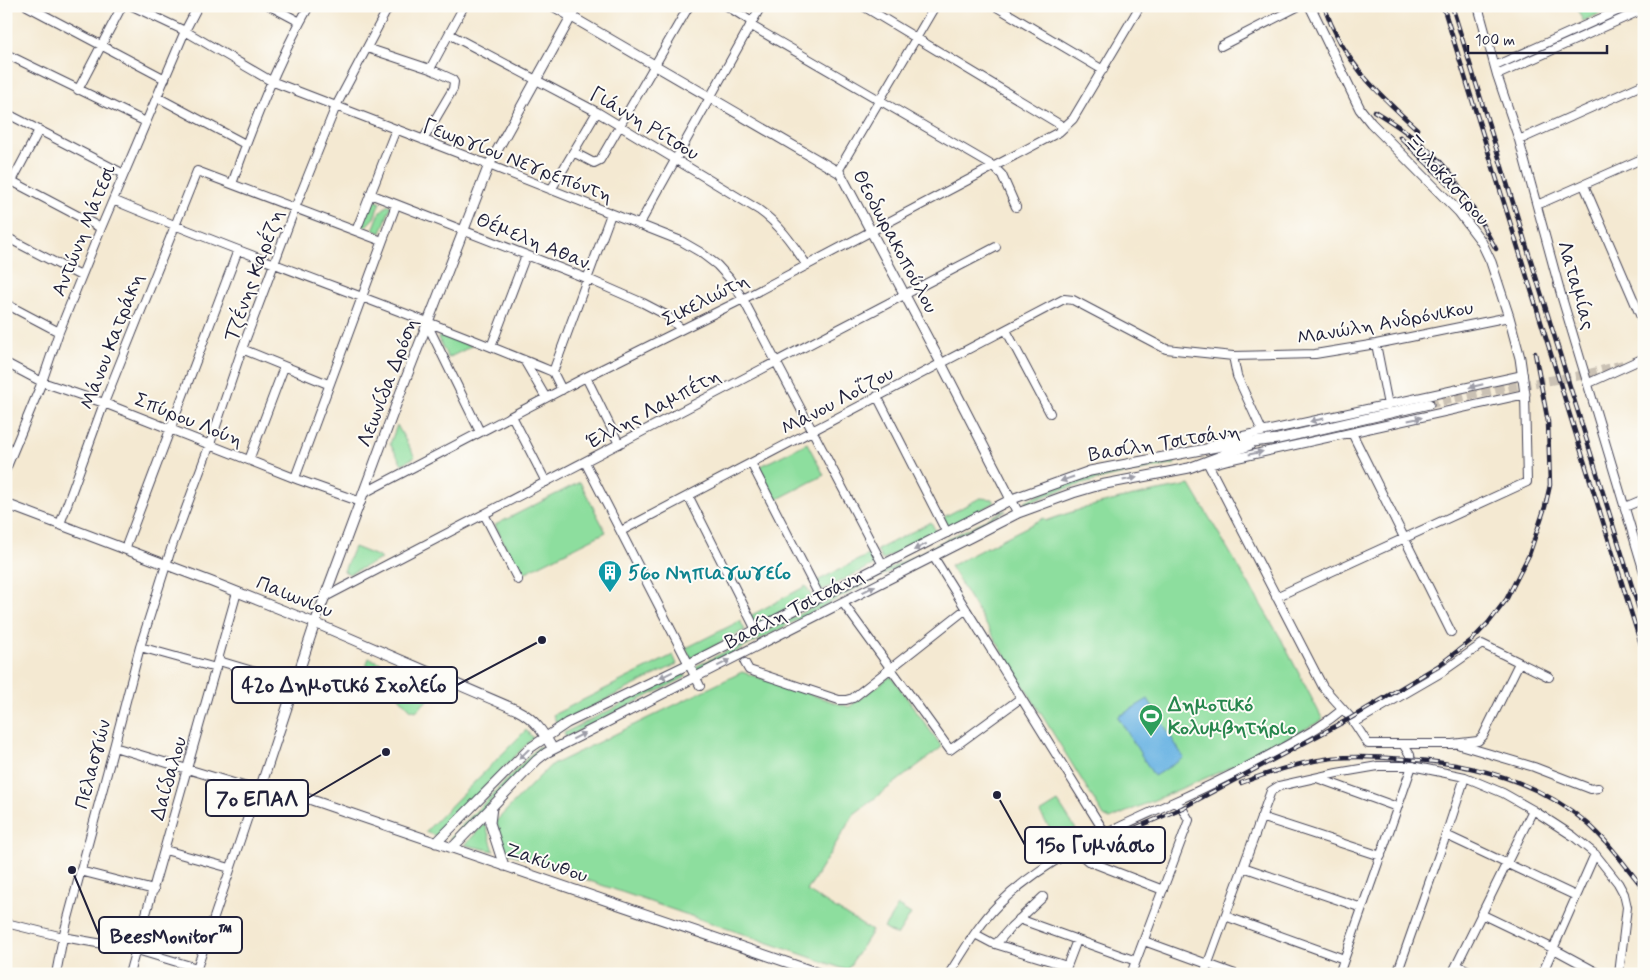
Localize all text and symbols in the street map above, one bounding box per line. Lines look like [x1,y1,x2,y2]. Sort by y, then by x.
scale bar [1468,22,1606,54]
text: 100 m [1475,31,1515,51]
street label: Γιάννη Ρίτσου [584,81,704,168]
street label: Γεωργίου Νεγρεπόντη [419,113,616,210]
street label: Ξυλοκάστρου [1398,128,1495,232]
street label: Αντώνη Μάτεσι [46,160,123,301]
street label: Θεοδωρακοπούλου [845,165,944,318]
street label: Τζένης Καρέζη [218,206,291,345]
street label: Θέμελη Αθαν. [472,207,597,278]
street label: Λαταμίας [1550,238,1601,333]
street label: Σικελιώτη [658,267,753,334]
street label: Μάνου Κατράκη [74,269,151,414]
street label: Μανώλη Ανδρόνικου [1295,295,1476,352]
street label: Λεωνίδα Δρόση [351,314,425,451]
street label: Μάνου Λοΐζου [777,360,899,442]
street label: Έλλης Λαμπέτη [582,363,726,456]
one-way arrow [1468,382,1483,390]
street label: Σπύρου Λούη [130,386,247,454]
one-way arrow [1407,415,1422,423]
one-way arrow [1309,416,1324,424]
street label: Βασίλη Τσιτσάνη [1087,418,1242,469]
one-way arrow [1248,449,1264,457]
one-way arrow [1123,475,1139,483]
one-way arrow [1060,476,1075,483]
one-way arrow [913,543,927,551]
building icon: 56ο Νηπιαγωγείο [597,559,623,593]
place label: 56ο Νηπιαγωγείο [628,560,791,587]
street label: Βασίλη Τσιτσάνη [720,563,869,656]
street label: Παιωνίου [252,570,337,625]
one-way arrow [862,585,876,593]
one-way arrow [717,659,731,667]
callout: 42ο Δημοτικό Σχολείο [232,667,457,703]
one-way arrow [658,671,673,680]
text: 42ο Δημοτικό Σχολείο [241,672,447,700]
place label: Δημοτικό Κολυμβητήριο [1167,692,1296,742]
sports icon: Δημοτικό Κολυμβητήριο [1138,703,1164,737]
street label: Πελασγών [69,716,118,812]
one-way arrow [572,732,586,740]
street label: Δαίδαλου [145,733,194,824]
one-way arrow [519,748,531,760]
callout: 7ο ΕΠΑΛ [206,780,308,816]
text: 7ο ΕΠΑΛ [216,786,298,814]
callout: 15ο Γυμνάσιο [1025,827,1165,863]
text: 15ο Γυμνάσιο [1035,832,1155,860]
street label: Ζακύνθου [502,837,591,890]
callout: BeesMonitor™ [99,917,242,953]
text: BeesMonitor™ [110,923,232,951]

